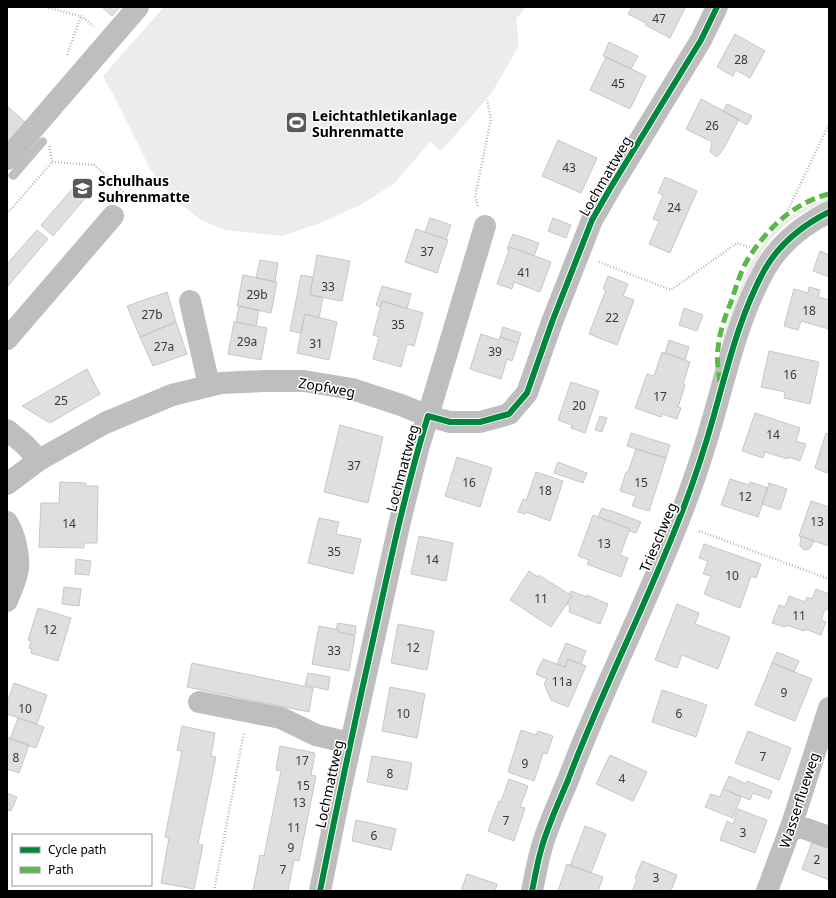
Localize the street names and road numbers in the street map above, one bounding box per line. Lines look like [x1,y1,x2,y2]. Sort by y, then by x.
street label: Lochmattweg [574,132,636,220]
street label: Zopfweg [297,373,357,401]
street label: Lochmattweg [381,422,423,514]
street label: Trieschweg [635,499,681,575]
street label: Lochmattweg [310,738,348,830]
street label: Wasserflueweg [775,750,823,850]

